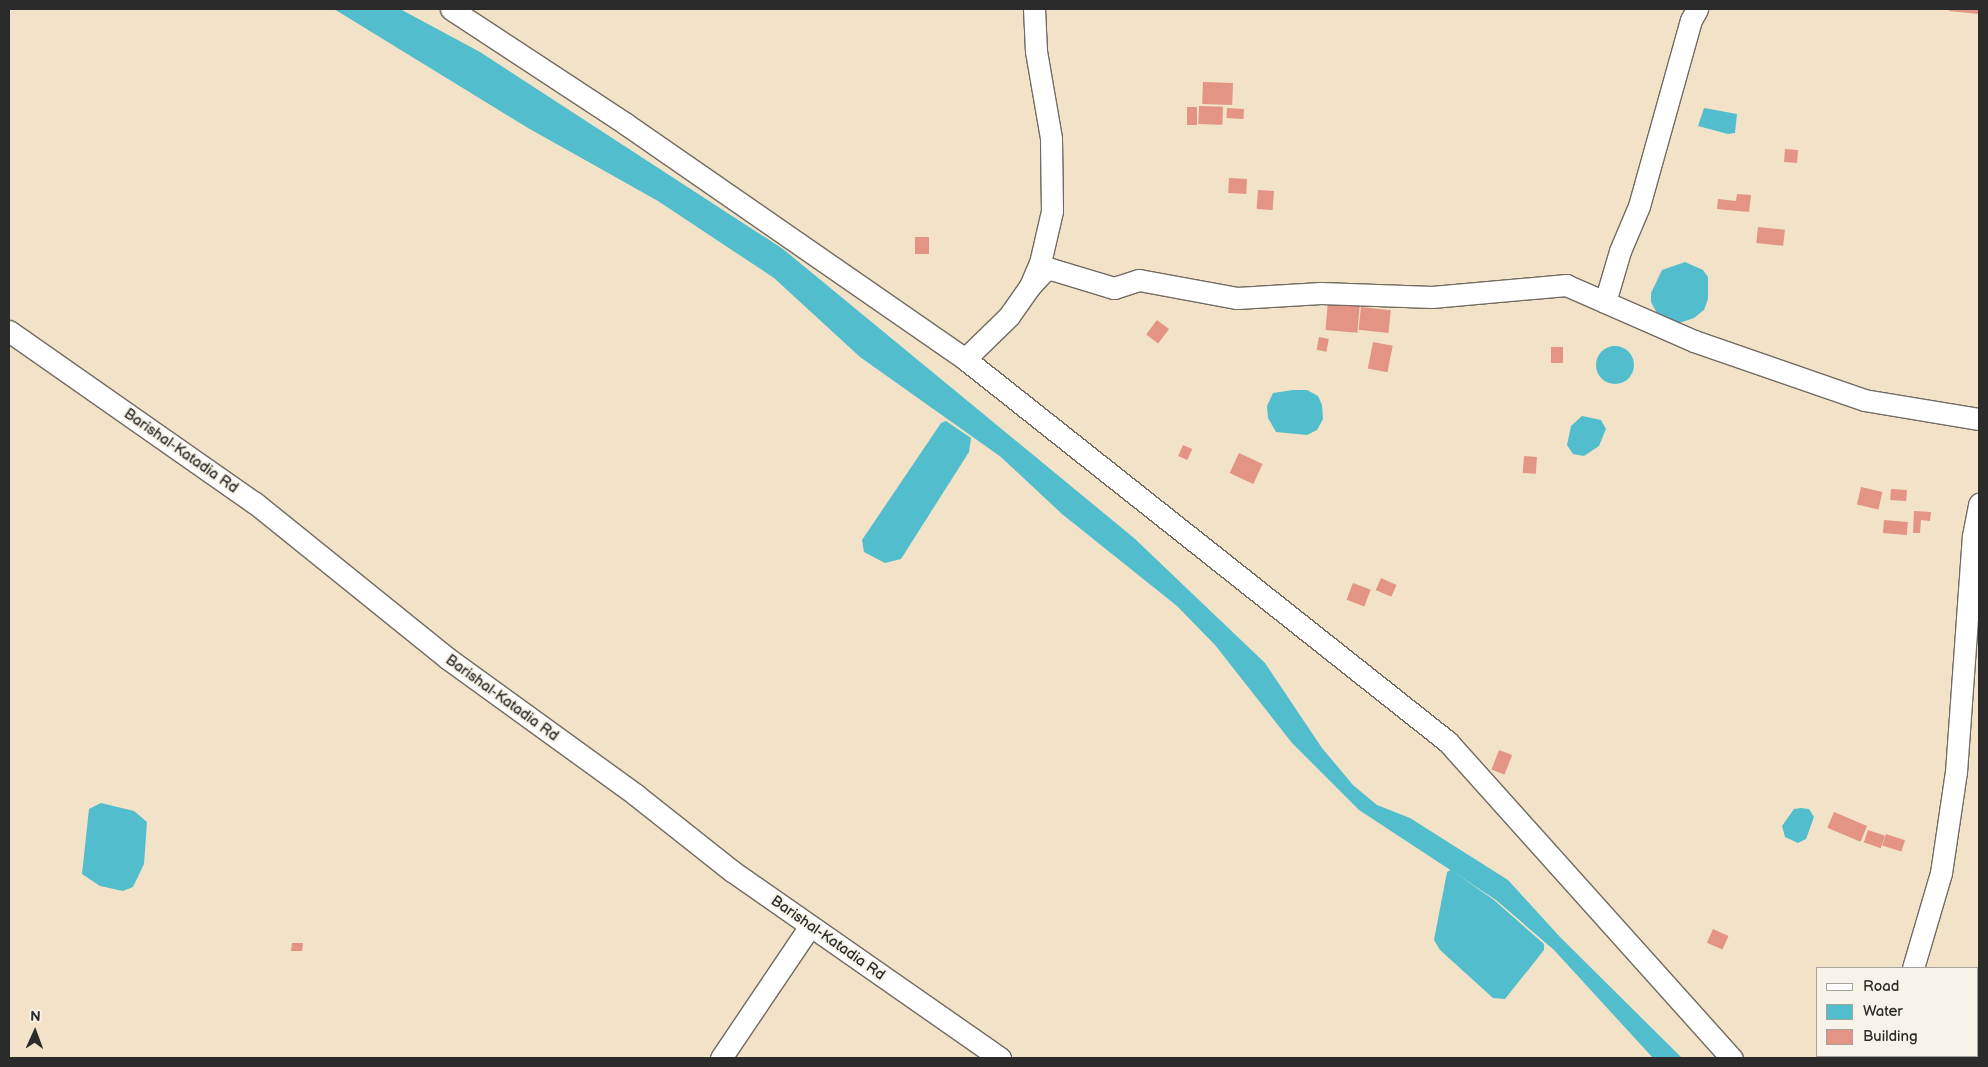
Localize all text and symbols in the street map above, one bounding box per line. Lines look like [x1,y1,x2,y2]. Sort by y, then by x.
street label: Barishal-Katadia Rd [120,405,242,497]
street label: Barishal-Katadia Rd [442,651,562,745]
street label: Barishal-Katadia Rd [767,892,889,984]
legend [1816,967,1978,1057]
text: Road [1863,977,1899,996]
text: Water [1863,1002,1903,1021]
north arrow [10,1007,60,1057]
text: N [30,1008,41,1025]
text: Building [1863,1027,1918,1046]

